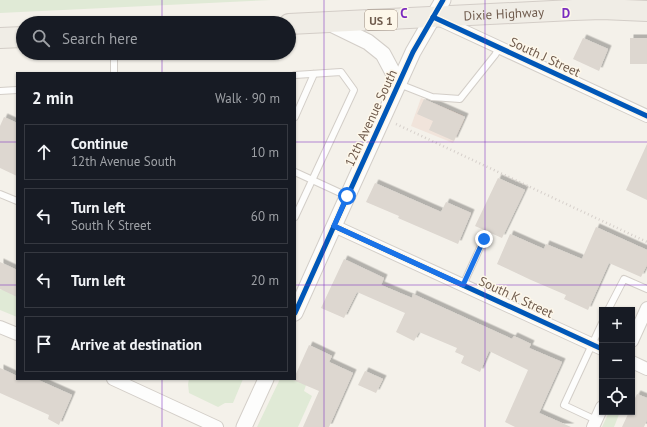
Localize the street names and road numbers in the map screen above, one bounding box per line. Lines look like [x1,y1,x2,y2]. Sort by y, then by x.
street label: Dixie Highway [463,3,544,24]
road number: US 1 [365,10,397,30]
street label: South J Street [507,33,584,81]
street label: 12th Avenue South [341,67,401,169]
street label: South K Street [476,272,556,322]

